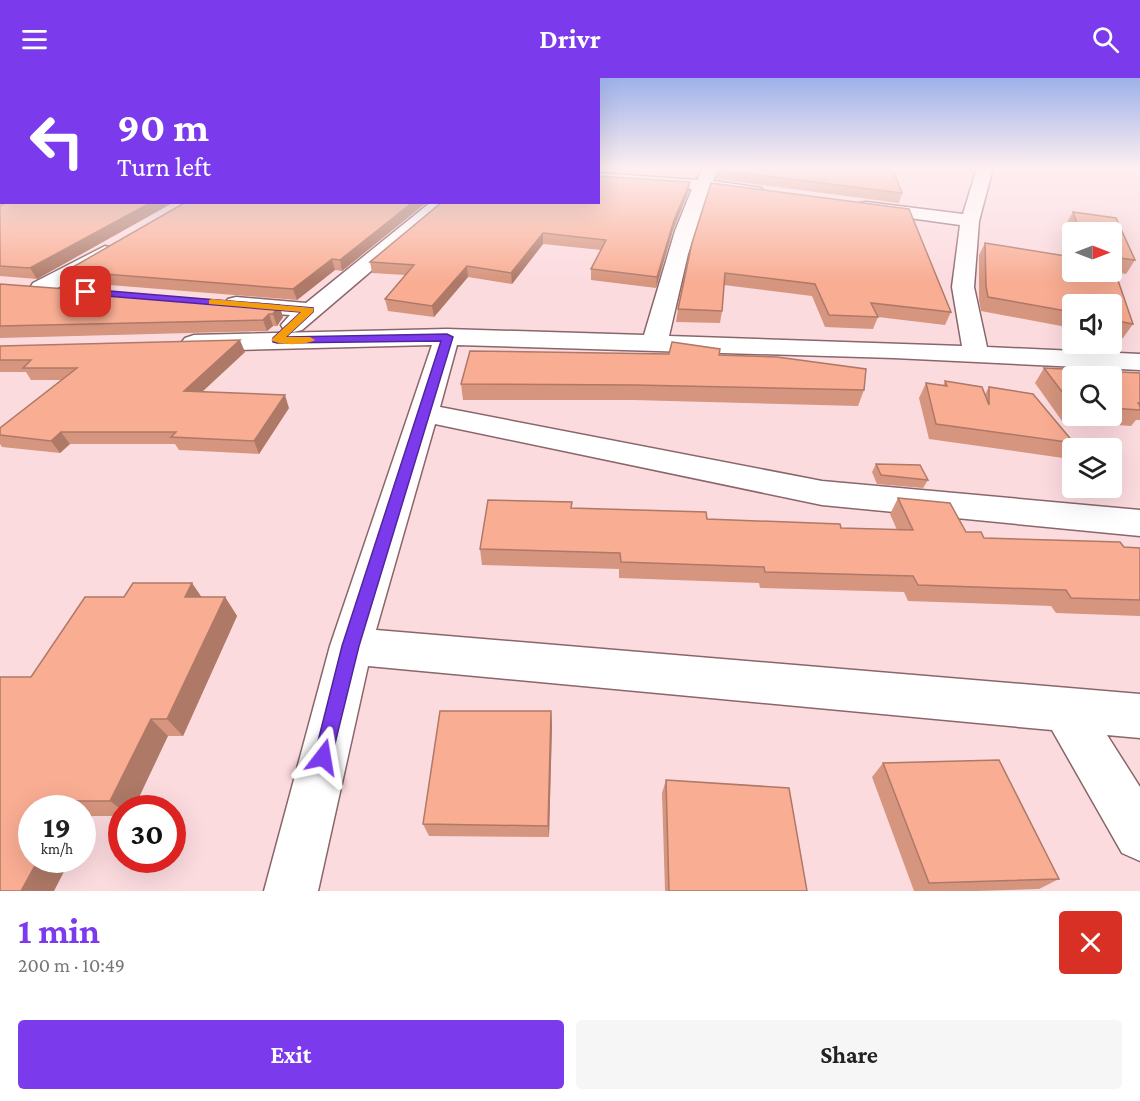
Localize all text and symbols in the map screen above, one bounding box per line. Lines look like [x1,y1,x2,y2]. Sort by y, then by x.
icon: menu [18,23,51,56]
icon: search [1089,23,1122,56]
text: Drivr [539,24,601,54]
icon: left [18,102,96,180]
text: 90 m [117,103,209,150]
text: Turn left [117,152,211,182]
north arrow [1062,222,1122,282]
map controls [1062,222,1122,498]
pin [60,266,111,317]
icon: arrive [69,275,102,308]
button: sound [1062,294,1122,354]
button: search [1062,366,1122,426]
button: layers [1062,438,1122,498]
position arrow [291,725,355,789]
speed limit sign: 30 [108,795,186,873]
text: 19 [43,810,71,843]
text: km/h [41,841,73,857]
text: 1 min [18,911,100,951]
button: close [1059,911,1122,974]
text: 200 m · 10:49 [18,954,125,976]
button: Exit [18,1020,564,1089]
button: Share [576,1020,1122,1089]

